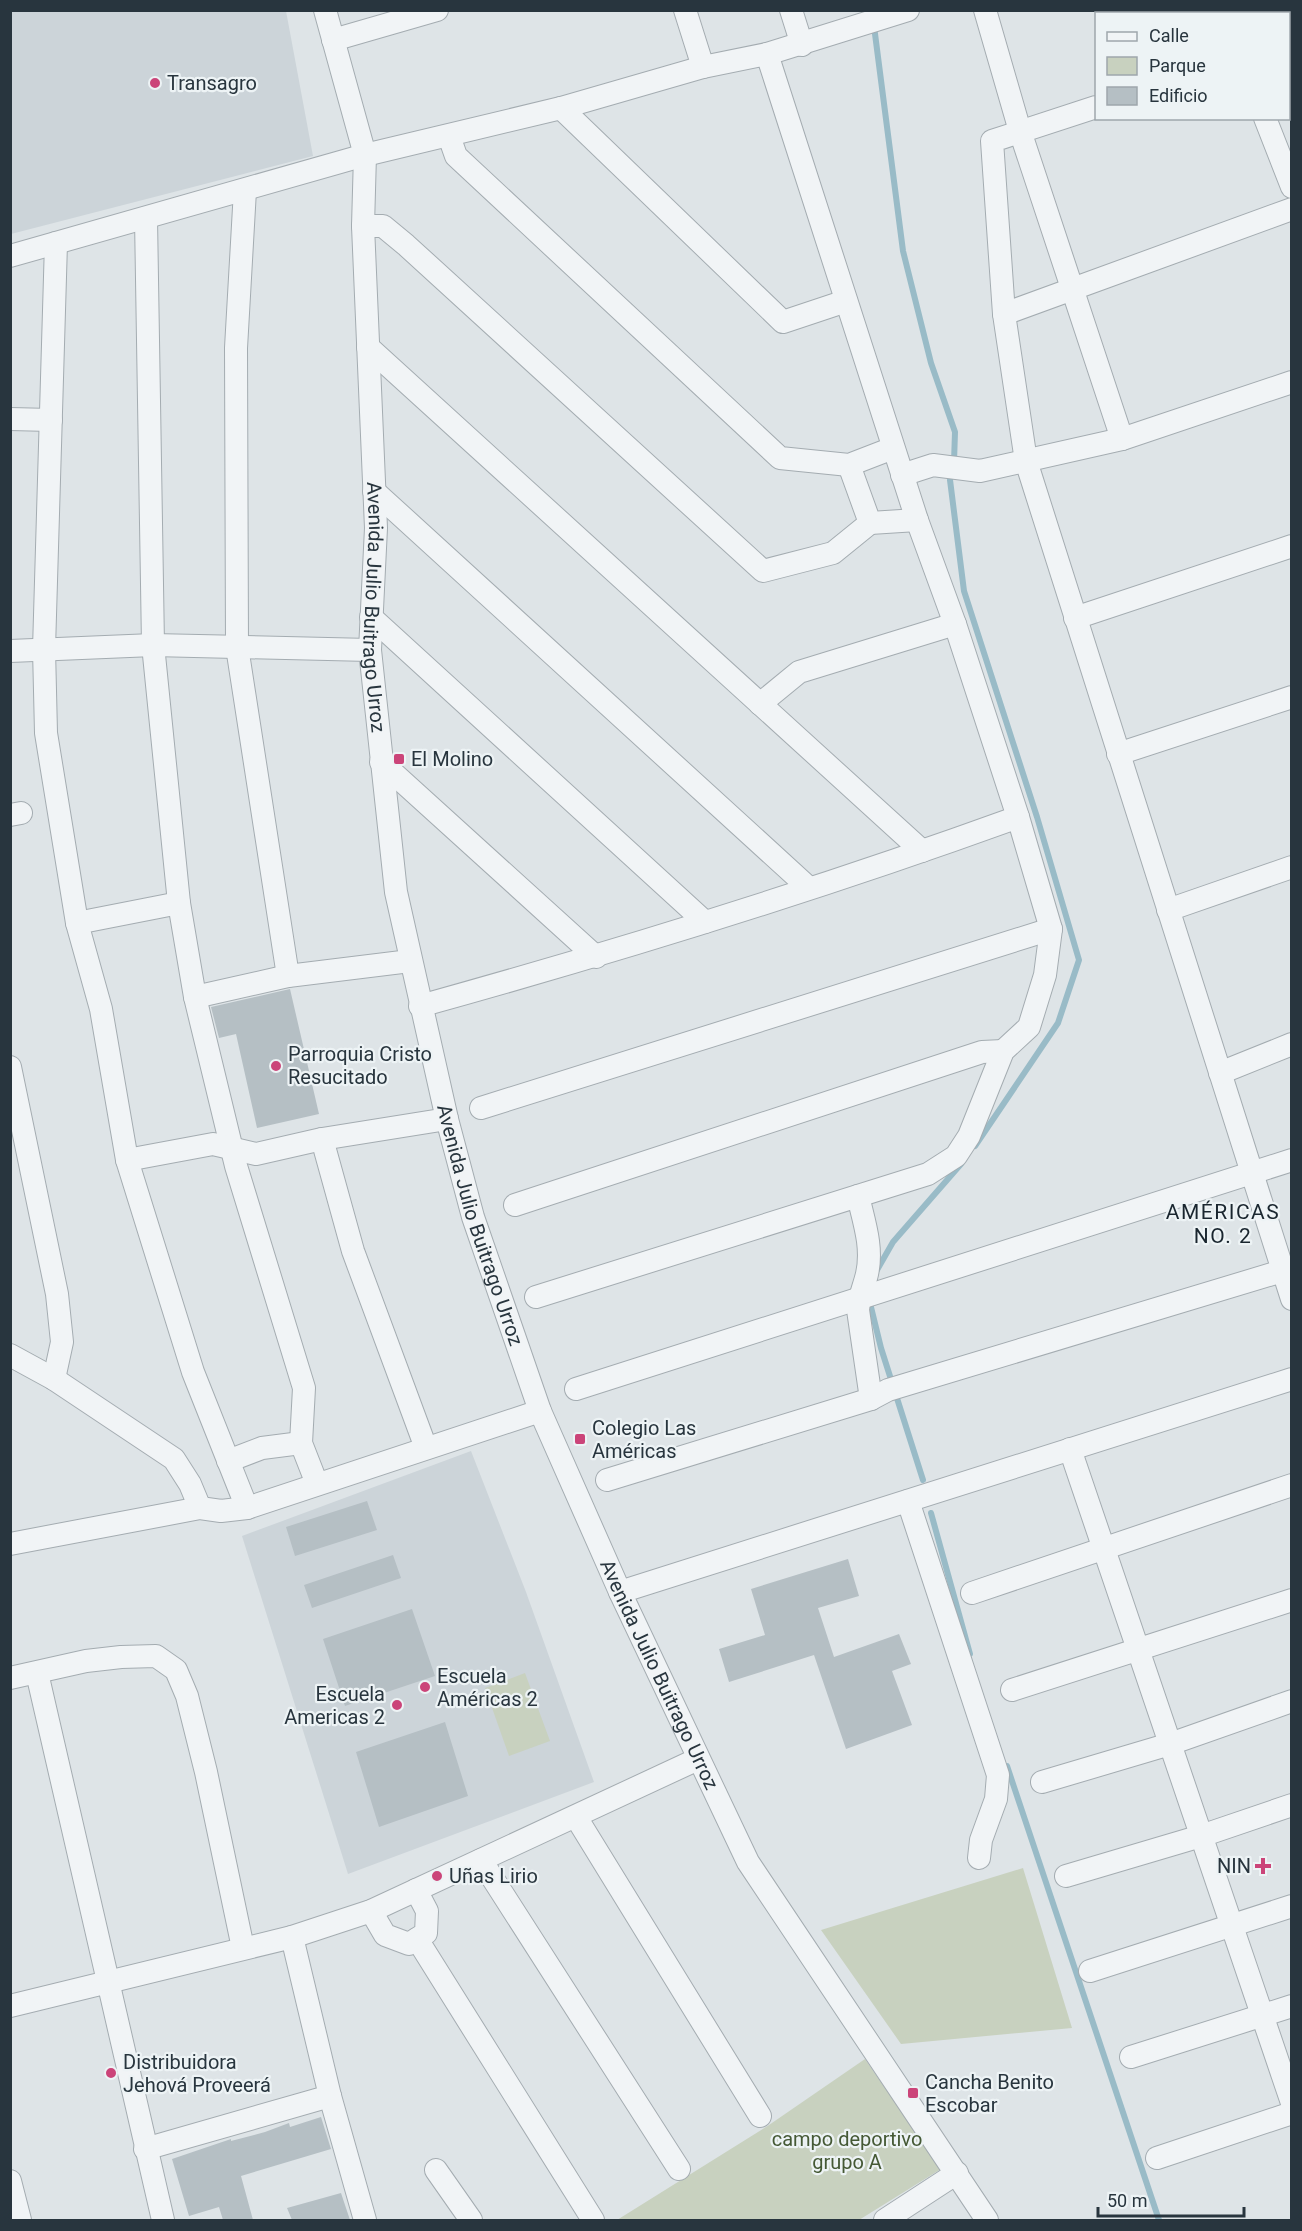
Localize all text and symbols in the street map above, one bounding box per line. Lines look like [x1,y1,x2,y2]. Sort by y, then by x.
legend [1095,12,1290,120]
text: Calle [1149,25,1189,46]
text: Parque [1149,55,1206,76]
place label: Transagro [167,71,257,95]
marker: Transagro [148,76,162,90]
text: Edificio [1149,85,1208,106]
street label: Avenida Julio Buitrago Urroz [358,481,391,734]
place label: El Molino [411,747,493,771]
marker: El Molino [392,752,406,766]
place label: Parroquia Cristo Resucitado [288,1042,432,1089]
marker: Parroquia Cristo Resucitado [269,1059,283,1073]
street label: Avenida Julio Buitrago Urroz [432,1102,529,1349]
district label: AMÉRICAS NO. 2 [1166,1200,1280,1248]
place label: Colegio Las Américas [592,1416,696,1463]
marker: Colegio Las Américas [573,1432,587,1446]
street label: Avenida Julio Buitrago Urroz [595,1556,724,1793]
place label: Escuela Américas 2 [437,1664,538,1711]
marker: Escuela Américas 2 [418,1680,432,1694]
place label: Escuela Americas 2 [284,1682,385,1729]
marker: Escuela Americas 2 [390,1698,404,1712]
place label: NIN [1217,1854,1251,1878]
marker: NIN [1256,1859,1270,1873]
place label: Uñas Lirio [449,1864,538,1888]
marker: Uñas Lirio [430,1869,444,1883]
place label: Distribuidora Jehová Proveerá [123,2050,271,2097]
marker: Distribuidora Jehová Proveerá [104,2066,118,2080]
place label: Cancha Benito Escobar [925,2070,1054,2117]
marker: Cancha Benito Escobar [906,2086,920,2100]
park label: campo deportivo grupo A [772,2127,922,2174]
scale bar [1098,2180,1244,2218]
text: 50 m [1107,2190,1147,2211]

